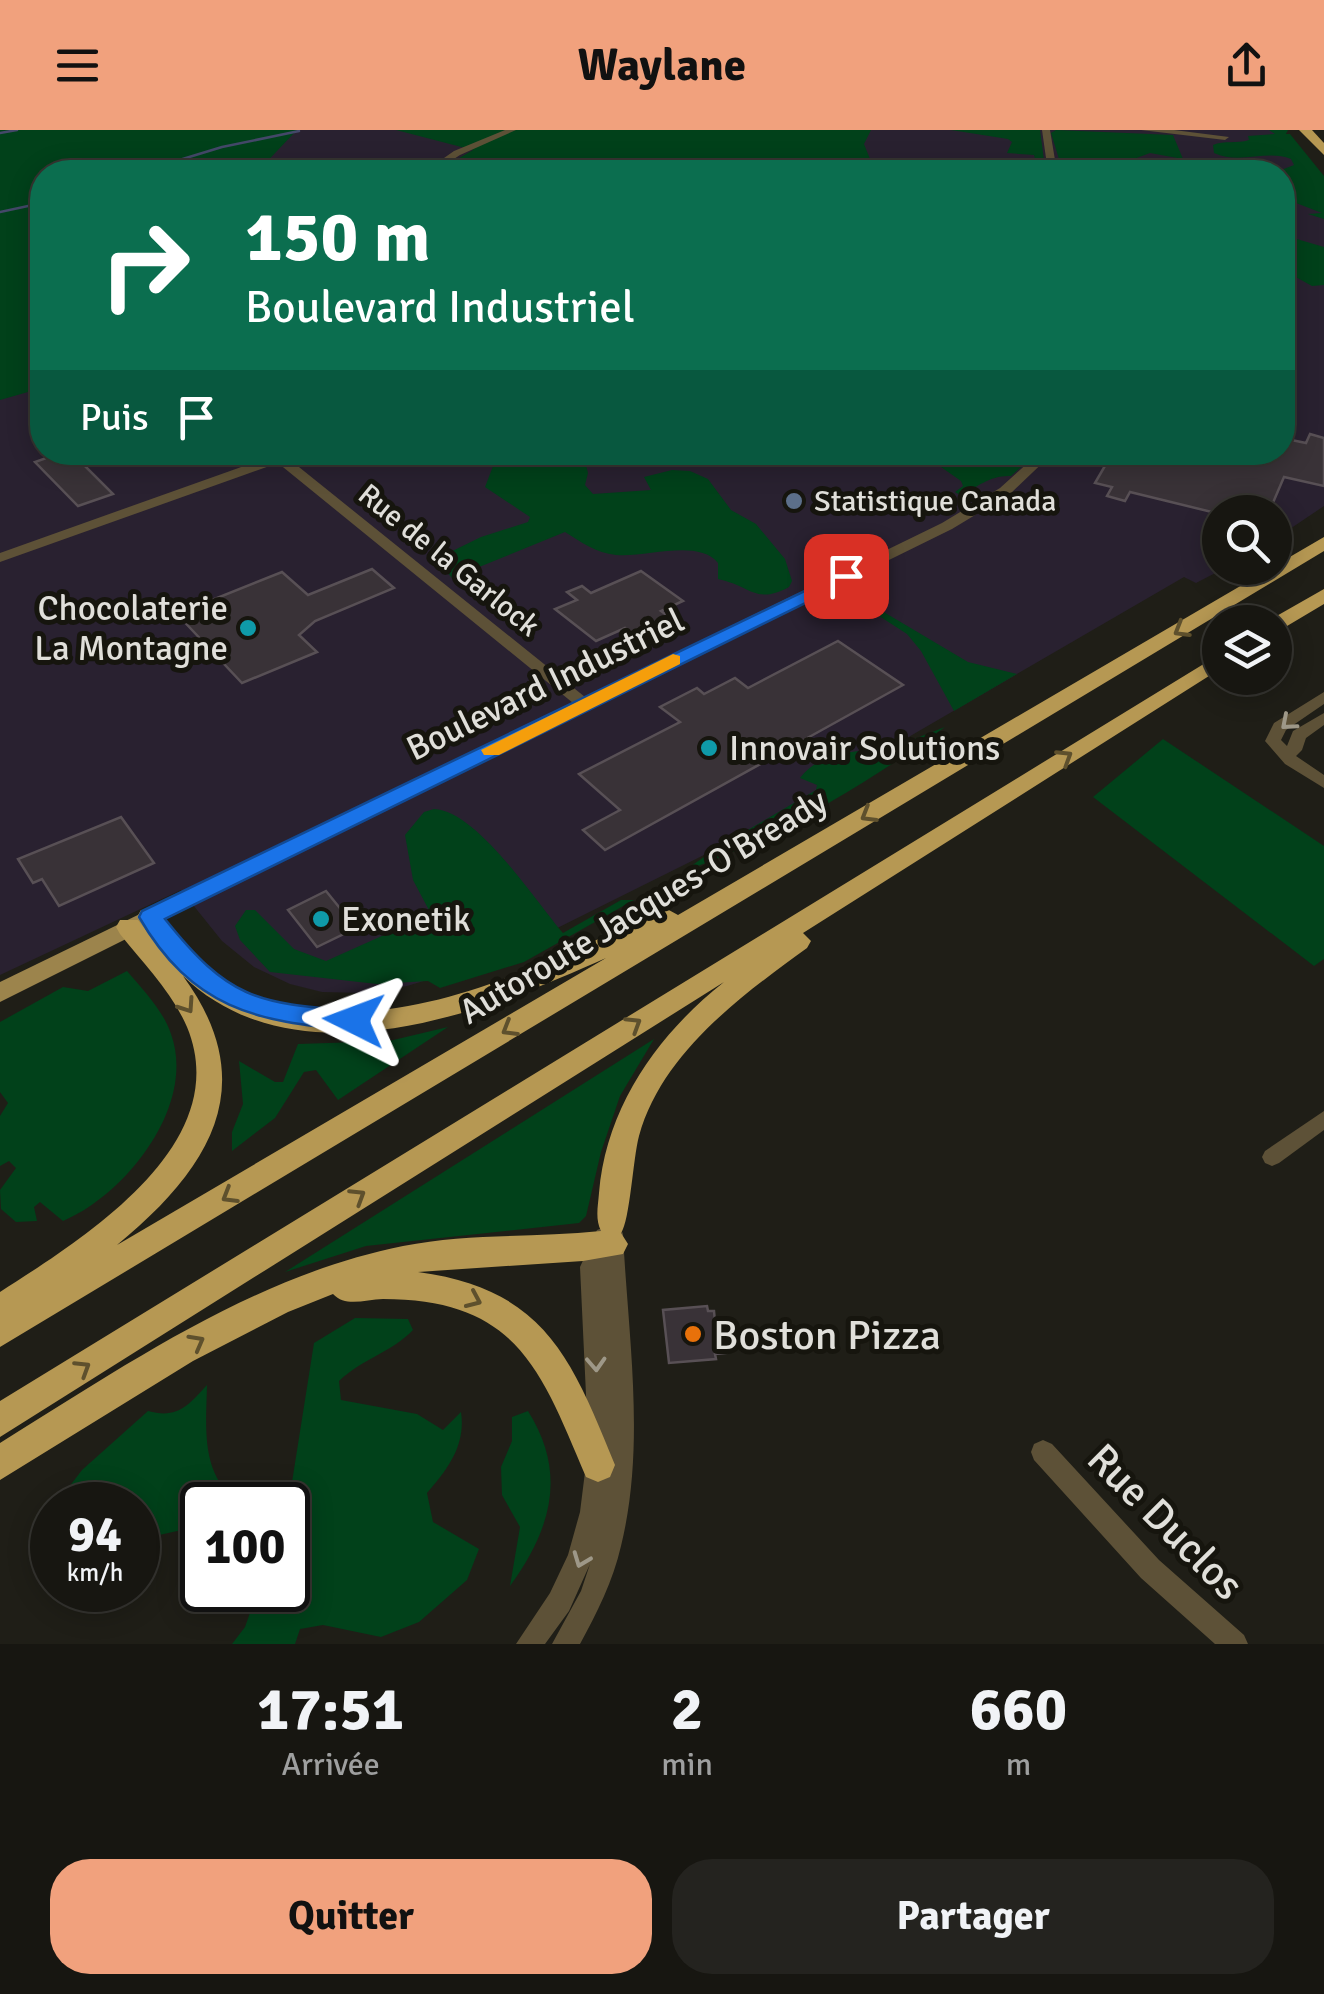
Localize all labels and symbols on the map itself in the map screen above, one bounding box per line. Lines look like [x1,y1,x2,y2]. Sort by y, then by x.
street label: Rue de la Garlock [351,476,547,645]
place label: Statistique Canada [814,483,1056,520]
marker: Statistique Canada [783,490,805,512]
pin [804,534,889,619]
place label: Chocolaterie La Montagne [34,587,228,670]
street label: Boulevard Industriel [399,599,691,770]
marker: Chocolaterie La Montagne [237,617,259,639]
one-way arrow [1174,618,1192,637]
one-way arrow [1281,711,1299,729]
place label: Innovair Solutions [729,727,1000,770]
marker: Innovair Solutions [698,737,720,759]
one-way arrow [1054,750,1072,769]
street label: Autoroute Jacques-O'Bready [451,779,835,1033]
one-way arrow [861,803,879,822]
place label: Exonetik [341,898,471,941]
marker: Exonetik [310,908,332,930]
position arrow [302,968,406,1072]
one-way arrow [175,995,193,1014]
one-way arrow [502,1017,520,1036]
one-way arrow [623,1018,641,1037]
one-way arrow [222,1184,240,1203]
one-way arrow [347,1189,365,1208]
one-way arrow [464,1288,482,1308]
place label: Boston Pizza [713,1310,941,1361]
marker: Boston Pizza [682,1323,704,1345]
one-way arrow [186,1335,204,1355]
one-way arrow [585,1357,606,1373]
one-way arrow [72,1361,90,1380]
street label: Rue Duclos [1076,1434,1253,1611]
speed limit sign: 100 [180,1482,310,1612]
one-way arrow [572,1550,592,1568]

